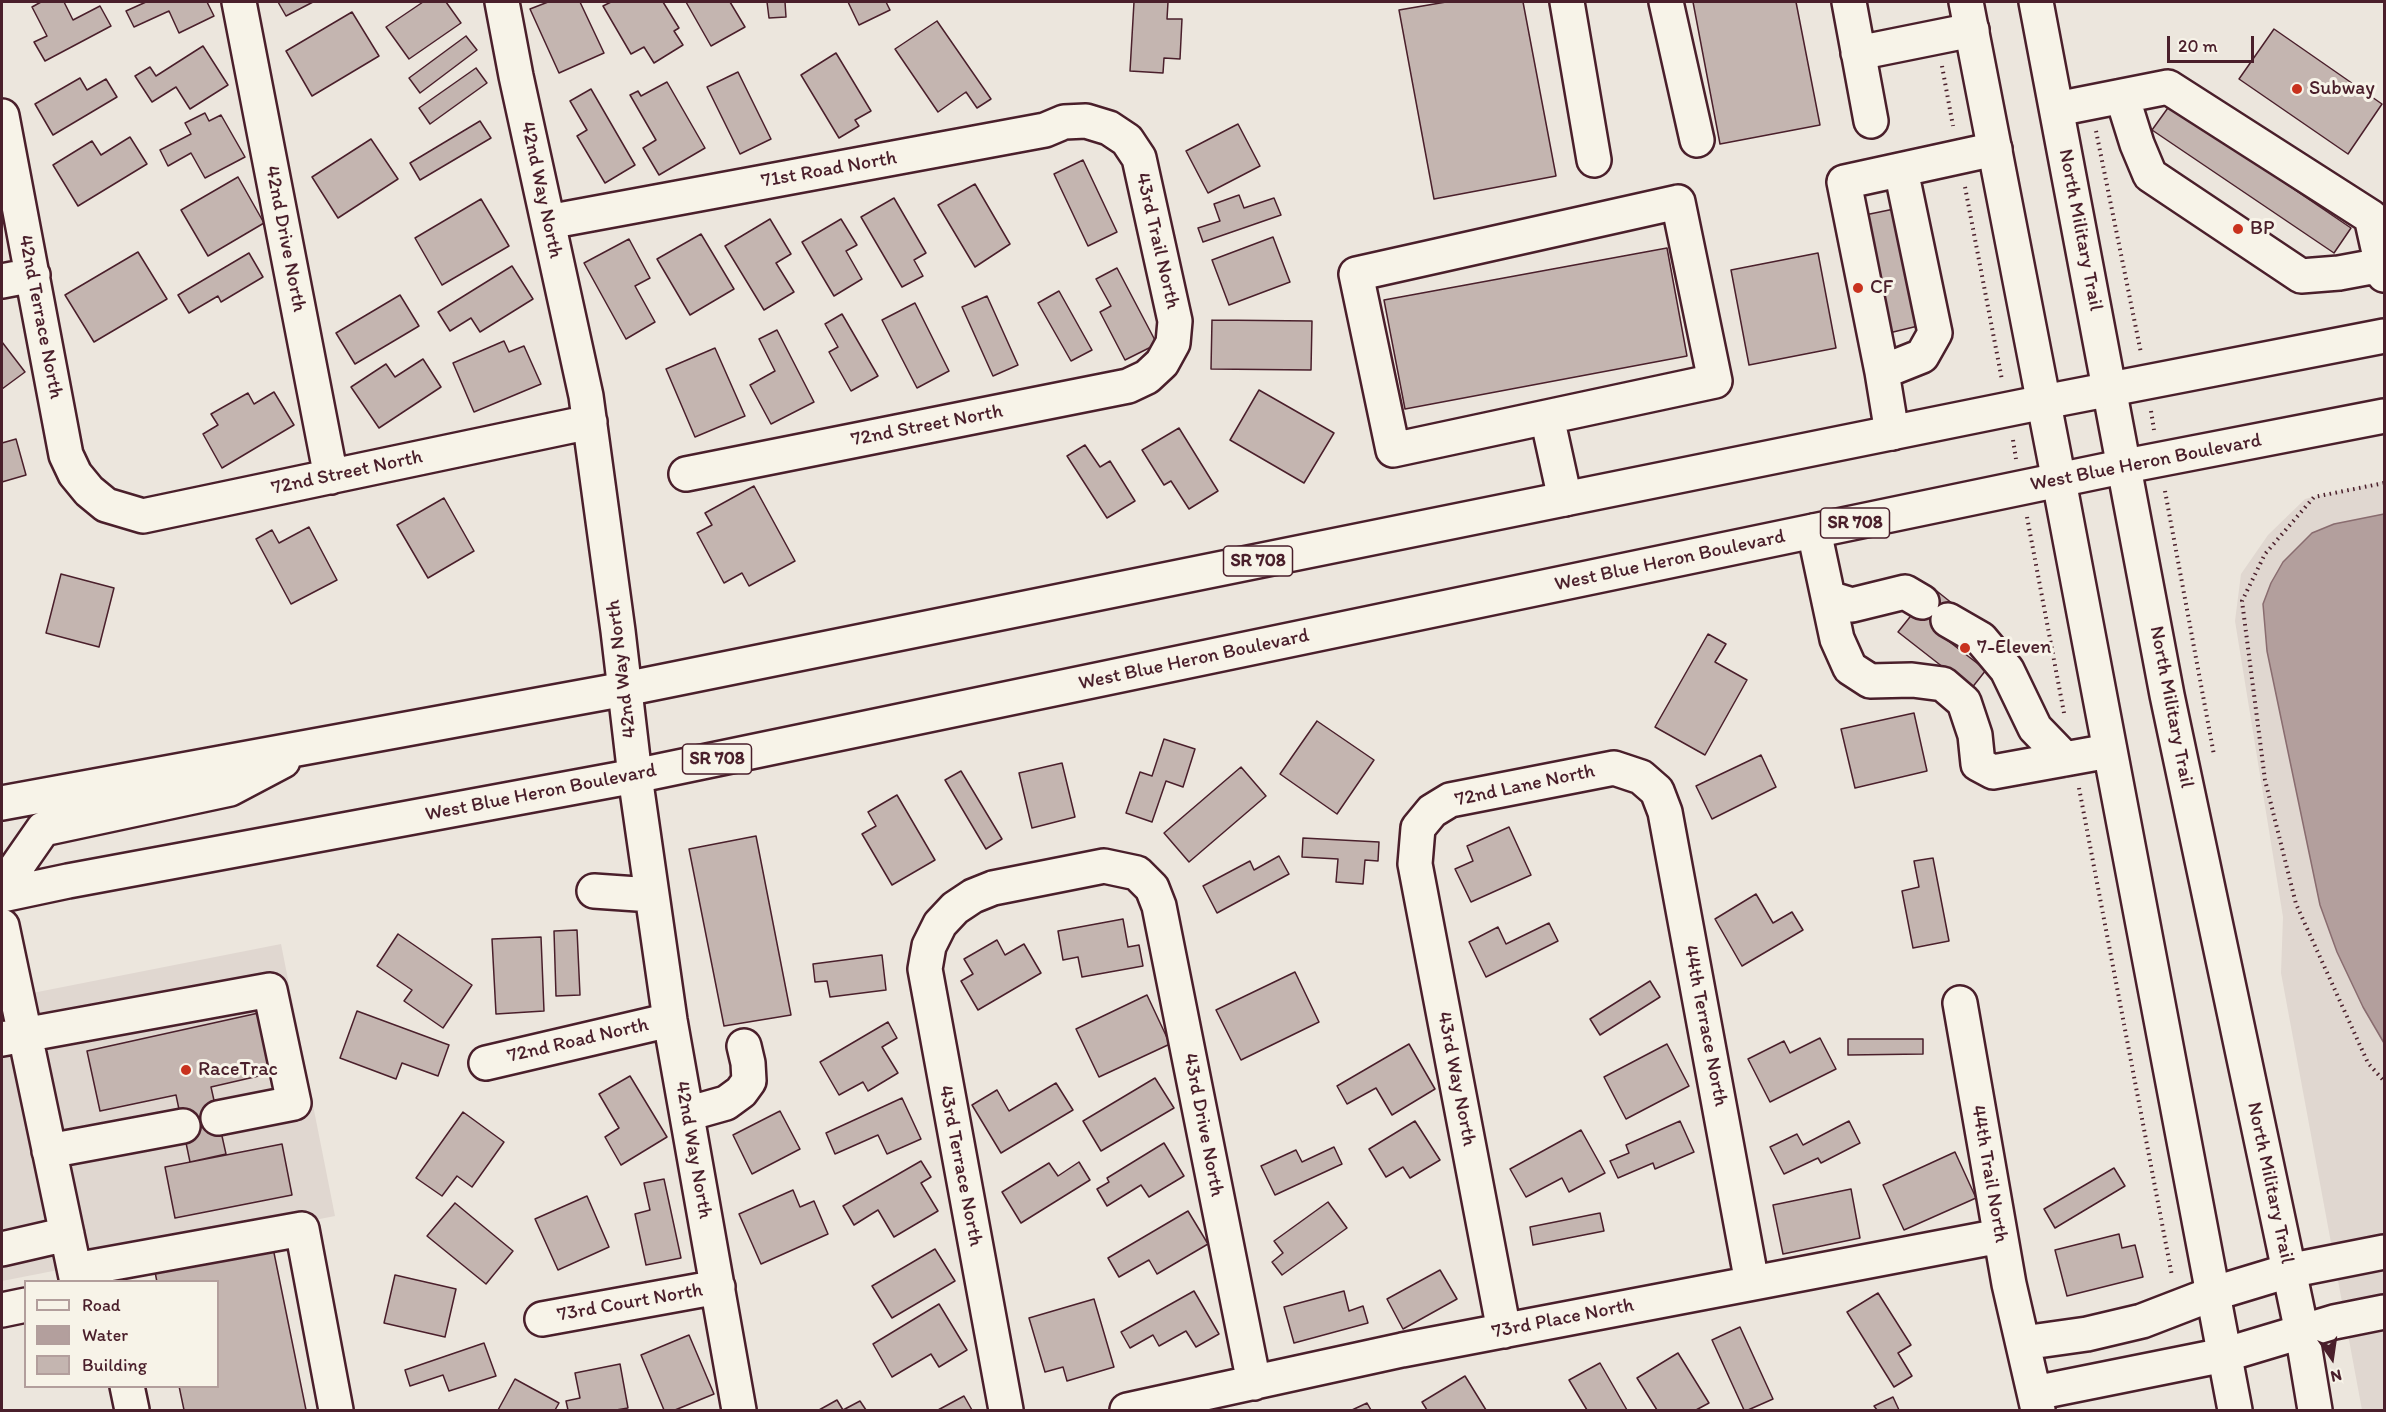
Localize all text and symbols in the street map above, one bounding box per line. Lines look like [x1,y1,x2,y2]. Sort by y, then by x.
scale bar [2170,24,2257,62]
text: 20 m [2178,35,2218,57]
place label: Subway [2309,77,2375,101]
marker: Subway [2290,82,2304,96]
street label: 42nd Way North [515,119,567,261]
street label: 71st Road North [759,146,899,194]
street label: North Military Trail [2053,147,2107,313]
street label: 42nd Drive North [259,164,311,314]
street label: 43rd Trail North [1130,170,1184,312]
place label: BP [2250,217,2274,241]
marker: BP [2231,222,2245,236]
street label: 42nd Terrace North [12,233,68,401]
place label: CF [1870,276,1893,300]
marker: CF [1851,281,1865,295]
street label: 72nd Street North [849,400,1005,452]
street label: West Blue Heron Boulevard [2028,429,2264,497]
street label: 72nd Street North [269,445,425,501]
road number: SR 708 [1820,508,1890,538]
street label: West Blue Heron Boulevard [1552,525,1788,597]
road number: SR 708 [1224,546,1292,576]
street label: 42nd Way North [602,598,642,740]
street label: West Blue Heron Boulevard [1076,624,1312,696]
street label: North Military Trail [2144,624,2198,790]
place label: 7-Eleven [1977,636,2051,660]
marker: 7-Eleven [1958,641,1972,655]
road number: SR 708 [682,744,752,774]
street label: West Blue Heron Boulevard [423,759,659,827]
street label: 72nd Lane North [1453,759,1597,813]
street label: 44th Terrace North [1678,943,1732,1109]
street label: 43rd Way North [1431,1010,1481,1148]
street label: 72nd Road North [505,1013,651,1069]
street label: 43rd Drive North [1177,1051,1229,1199]
place label: RaceTrac [198,1058,278,1082]
marker: RaceTrac [179,1063,193,1077]
street label: 42nd Way North [669,1079,717,1221]
street label: 43rd Terrace North [933,1083,987,1249]
street label: North Military Trail [2241,1100,2299,1266]
street label: 44th Trail North [1965,1103,2013,1245]
street label: 73rd Court North [555,1278,705,1328]
legend [24,1280,219,1388]
street label: 73rd Place North [1490,1293,1636,1345]
text: Road [82,1294,121,1316]
text: Water [82,1324,128,1346]
north arrow [2302,1328,2362,1388]
text: Building [82,1354,147,1376]
text: N [2329,1366,2344,1386]

